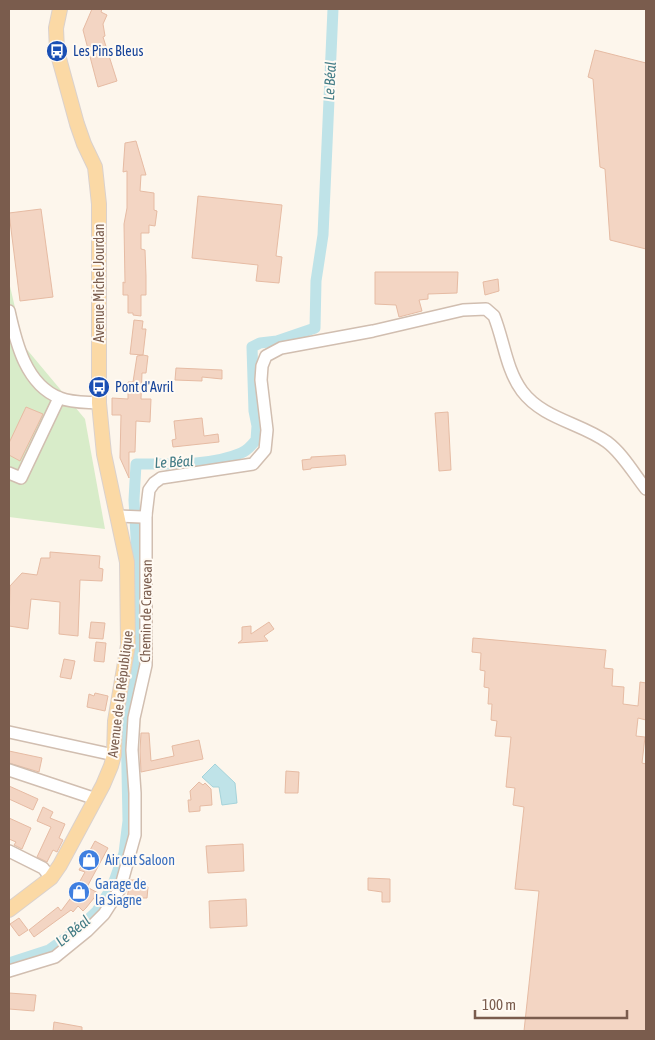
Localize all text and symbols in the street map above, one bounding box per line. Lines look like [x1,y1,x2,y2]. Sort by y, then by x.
bus stop icon: Les Pins Bleus [45,39,69,63]
place label: Les Pins Bleus [73,43,143,59]
water label: Le Béal [320,61,339,101]
street label: Avenue Michel Jourdan [91,223,107,343]
bus stop icon: Pont d'Avril [87,375,111,399]
place label: Pont d'Avril [115,379,174,395]
water label: Le Béal [154,452,194,471]
street label: Chemin de Cravesan [137,559,155,663]
street label: Avenue de la République [104,630,136,758]
shop icon: Air cut Saloon [77,848,101,872]
place label: Air cut Saloon [105,852,175,868]
place label: Garage de la Siagne [95,876,146,908]
shop icon: Garage de la Siagne [67,880,91,904]
water label: Le Béal [52,912,93,950]
scale bar [475,988,628,1020]
text: 100 m [482,996,516,1013]

